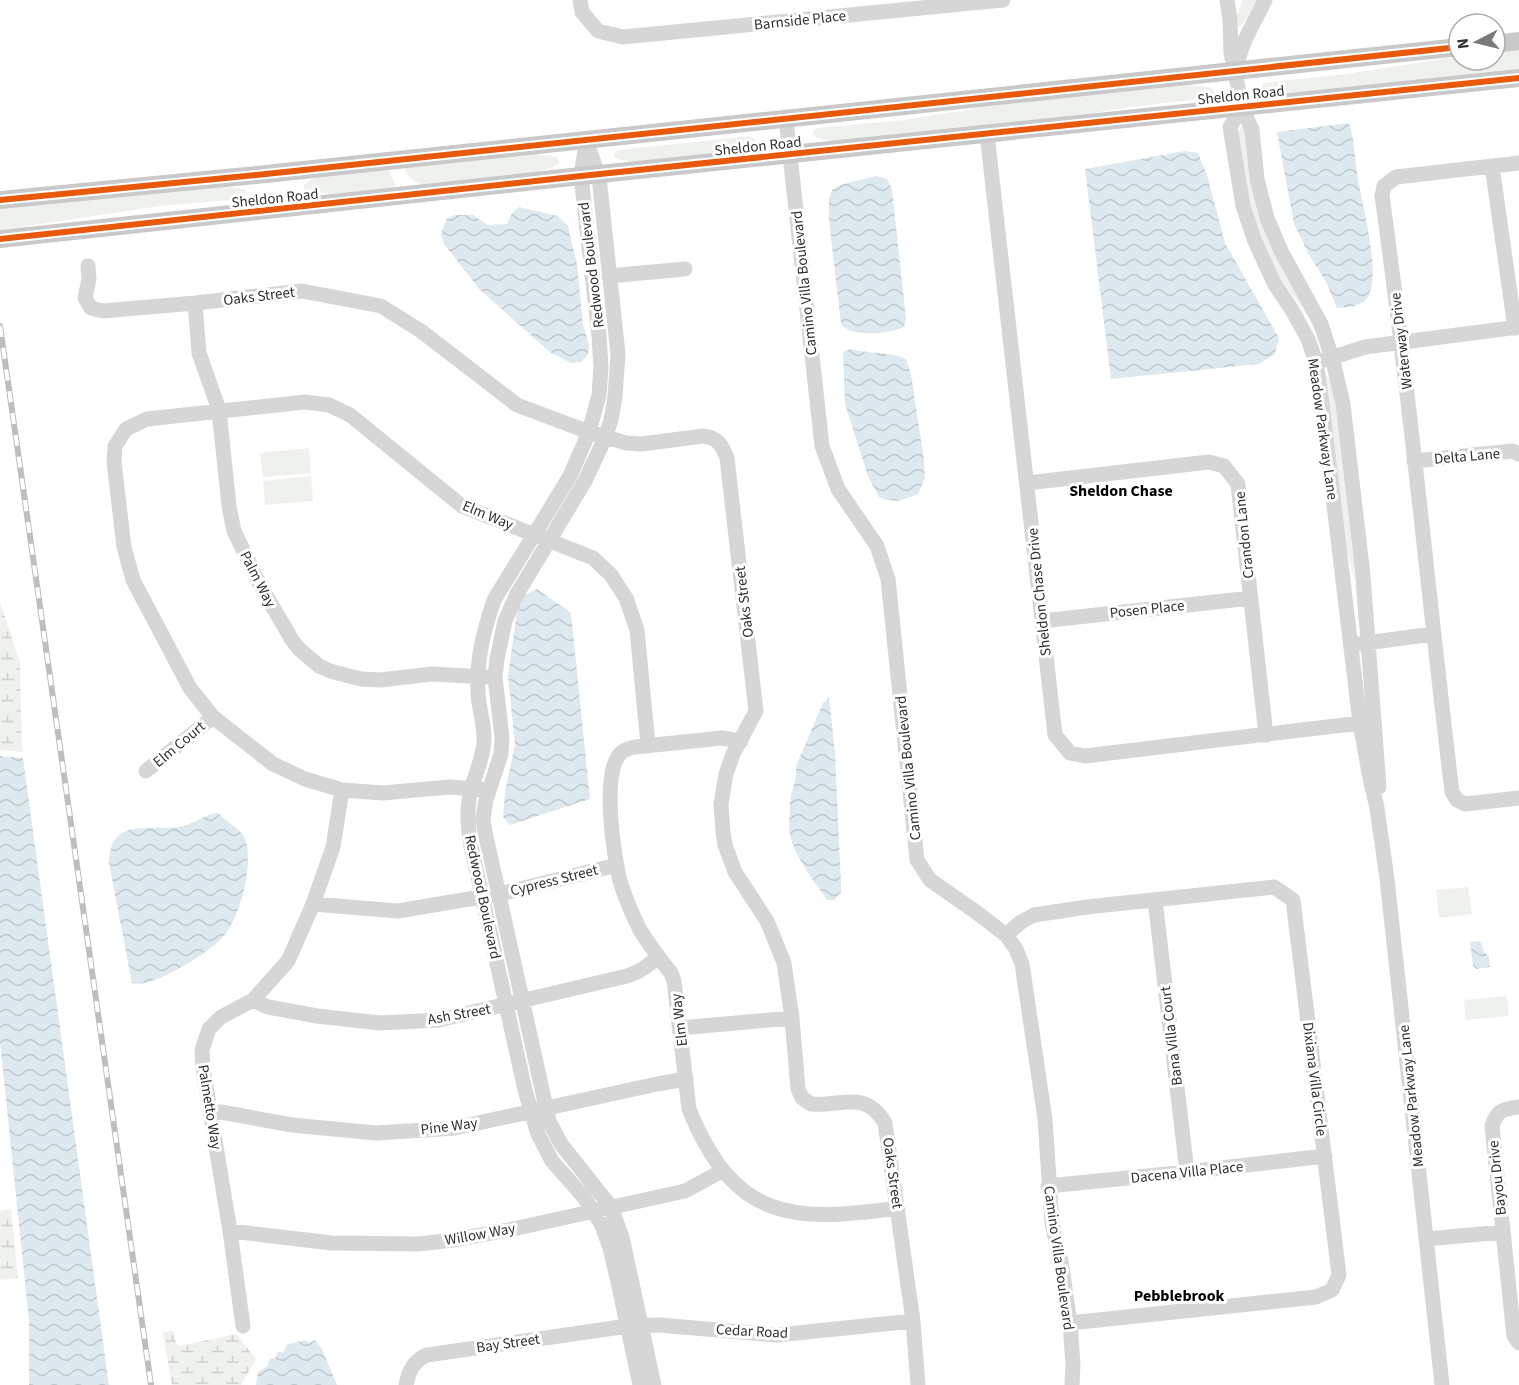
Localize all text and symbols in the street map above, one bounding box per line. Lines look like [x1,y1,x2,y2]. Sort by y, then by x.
street label: Barnside Place [753,5,847,36]
north arrow [1447,12,1507,72]
text: N [1452,37,1475,50]
street label: Sheldon Road [1197,80,1286,111]
street label: Sheldon Road [714,131,803,162]
street label: Sheldon Road [231,183,320,214]
street label: Redwood Boulevard [573,201,610,329]
street label: Camino Villa Boulevard [786,210,823,356]
street label: Oaks Street [222,282,296,311]
street label: Waterway Drive [1385,291,1418,391]
street label: Meadow Parkway Lane [1302,357,1343,501]
street label: Delta Lane [1433,443,1501,470]
district label: Sheldon Chase [1069,480,1173,502]
street label: Crandon Lane [1229,490,1260,579]
street label: Elm Way [459,495,516,536]
street label: Sheldon Chase Drive [1022,527,1057,657]
street label: Palm Way [234,547,281,611]
street label: Oaks Street [730,565,759,639]
street label: Posen Place [1109,595,1185,624]
street label: Camino Villa Boulevard [890,695,927,841]
street label: Elm Court [149,716,210,772]
street label: Redwood Boulevard [459,833,506,961]
street label: Cypress Street [508,859,600,901]
street label: Bana Villa Court [1155,985,1188,1087]
street label: Elm Way [666,992,693,1048]
street label: Ash Street [426,999,492,1030]
street label: Dixiana Villa Circle [1297,1021,1332,1137]
street label: Meadow Parkway Lane [1394,1024,1429,1168]
street label: Palmetto Way [192,1063,227,1151]
street label: Pine Way [420,1113,479,1140]
street label: Oaks Street [877,1136,908,1210]
street label: Bayou Drive [1483,1139,1512,1216]
street label: Dacena Villa Place [1130,1156,1244,1189]
street label: Camino Villa Boulevard [1038,1185,1079,1331]
street label: Willow Way [443,1218,517,1251]
district label: Pebblebrook [1134,1285,1225,1307]
street label: Cedar Road [715,1319,789,1344]
street label: Bay Street [475,1329,541,1358]

